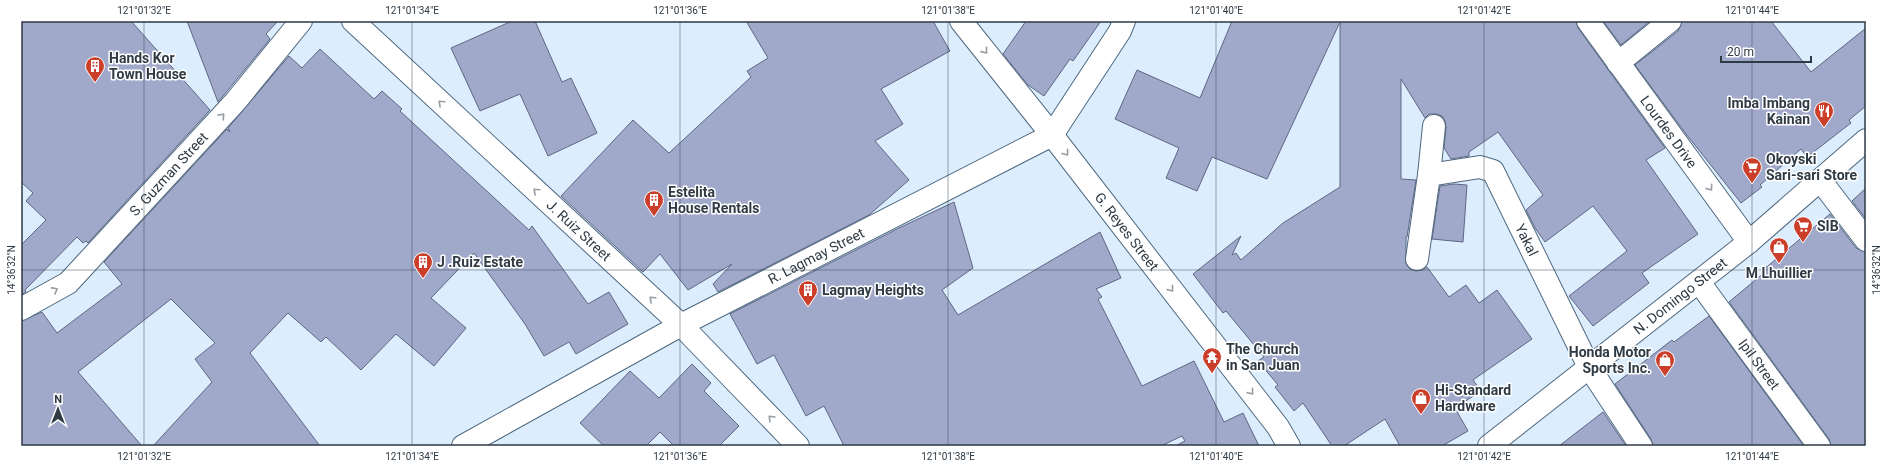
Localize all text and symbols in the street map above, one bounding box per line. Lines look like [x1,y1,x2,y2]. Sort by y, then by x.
text: 121°01'32"E [117,5,171,16]
text: 121°01'34"E [385,5,439,16]
text: 121°01'36"E [653,5,707,16]
text: 121°01'38"E [921,5,975,16]
text: 121°01'40"E [1189,5,1243,16]
text: 121°01'42"E [1457,5,1511,16]
text: 121°01'44"E [1725,5,1779,16]
scale bar [1721,38,1811,64]
text: 20 m [1727,45,1754,59]
one-way arrow [981,47,988,54]
place label: Hands Kor Town House [109,50,187,82]
building icon: Hands Kor Town House [84,55,106,83]
street label: Lourdes Drive [1637,92,1700,171]
place label: Imba Imbang Kainan [1727,95,1810,127]
one-way arrow [438,100,446,108]
restaurant icon: Imba Imbang Kainan [1813,100,1835,128]
one-way arrow [217,113,224,120]
street label: S. Guzman Street [126,129,211,219]
one-way arrow [1062,149,1069,156]
place label: Okoyski Sari-sari Store [1766,151,1858,183]
supermarket icon: Okoyski Sari-sari Store [1741,156,1763,184]
place label: Estelita House Rentals [668,184,759,216]
one-way arrow [1705,184,1712,191]
one-way arrow [534,189,541,196]
building icon: Estelita House Rentals [643,189,665,217]
street label: G. Reyes Street [1092,189,1162,274]
street label: J. Ruiz Street [543,197,615,264]
supermarket icon: SIB [1792,215,1814,243]
place label: SIB [1817,218,1839,234]
street label: Yakal [1512,221,1541,259]
street label: R. Lagmay Street [765,224,867,287]
shop icon: M Lhuillier [1768,236,1790,264]
text: 14°36'32"N [6,245,17,295]
text: 14°36'32"N [1871,245,1882,295]
building icon: J .Ruiz Estate [412,251,434,279]
place label: J .Ruiz Estate [437,254,524,270]
street label: N. Domingo Street [1630,254,1730,338]
place label: M Lhuillier [1746,265,1812,281]
building icon: Lagmay Heights [797,279,819,307]
place label: Lagmay Heights [822,282,924,298]
one-way arrow [1167,285,1174,292]
one-way arrow [51,287,58,295]
one-way arrow [649,296,657,303]
street label: Ipil Street [1735,336,1783,393]
place label: The Church in San Juan [1226,341,1300,373]
place label: Honda Motor Sports Inc. [1569,344,1651,376]
temple icon: The Church in San Juan [1201,346,1223,374]
shop icon: Honda Motor Sports Inc. [1654,349,1676,377]
place label: Hi-Standard Hardware [1435,382,1511,414]
one-way arrow [1246,387,1253,394]
shop icon: Hi-Standard Hardware [1410,387,1432,415]
north arrow [38,389,78,429]
text: N [54,393,62,406]
one-way arrow [768,415,776,423]
text: 121°01'32"E [117,451,171,462]
text: 121°01'34"E [385,451,439,462]
text: 121°01'36"E [653,451,707,462]
text: 121°01'38"E [921,451,975,462]
text: 121°01'40"E [1189,451,1243,462]
text: 121°01'42"E [1457,451,1511,462]
text: 121°01'44"E [1725,451,1779,462]

